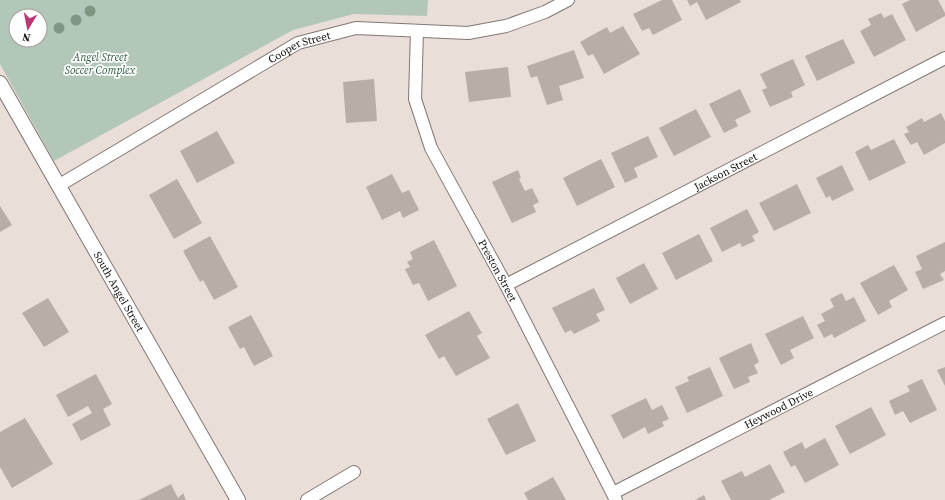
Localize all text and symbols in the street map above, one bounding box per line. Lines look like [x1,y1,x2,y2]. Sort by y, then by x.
north arrow [8,8,48,48]
street label: Cooper Street [265,28,332,67]
text: N [21,29,32,45]
park label: Angel Street Soccer Complex [65,50,136,78]
street label: Jackson Street [691,149,760,195]
street label: Preston Street [474,237,520,305]
street label: South Angel Street [90,249,148,335]
street label: Heywood Drive [742,385,816,433]

